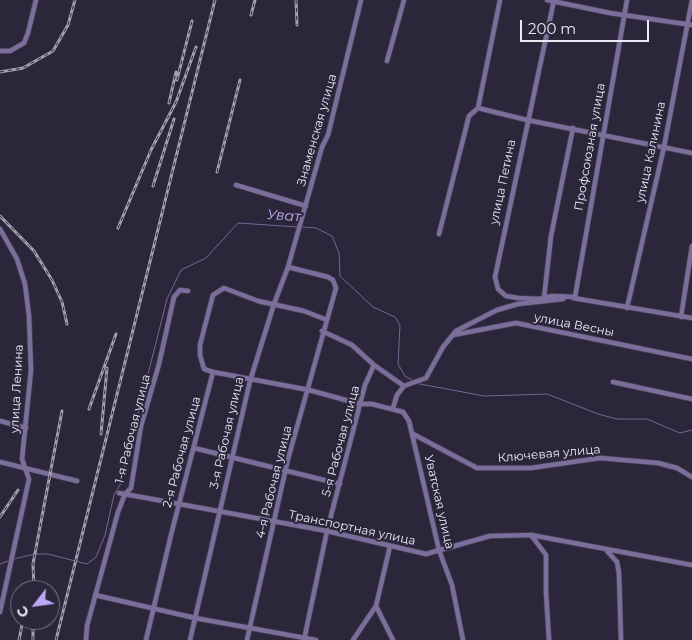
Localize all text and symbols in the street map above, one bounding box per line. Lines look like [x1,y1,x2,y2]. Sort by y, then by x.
scale bar [522,10,651,42]
text: 200 m [528,19,576,38]
street label: Знаменская улица [294,72,340,188]
street label: Профсоюзная улица [572,82,608,212]
street label: улица Калинина [633,100,669,204]
street label: улица Петина [487,138,519,226]
water label: Уват [267,206,301,226]
street label: улица Весны [533,310,615,340]
street label: улица Ленина [7,344,27,434]
street label: 1-я Рабочая улица [112,373,154,485]
street label: 3-я Рабочая улица [207,376,247,490]
street label: 5-я Рабочая улица [319,384,363,498]
street label: 2-я Рабочая улица [160,395,204,509]
street label: 4-я Рабочая улица [253,424,295,540]
street label: Ключевая улица [497,442,601,466]
street label: Уватская улица [421,454,457,550]
street label: Транспортная улица [287,508,417,548]
north arrow [10,580,60,630]
text: С [13,603,33,621]

